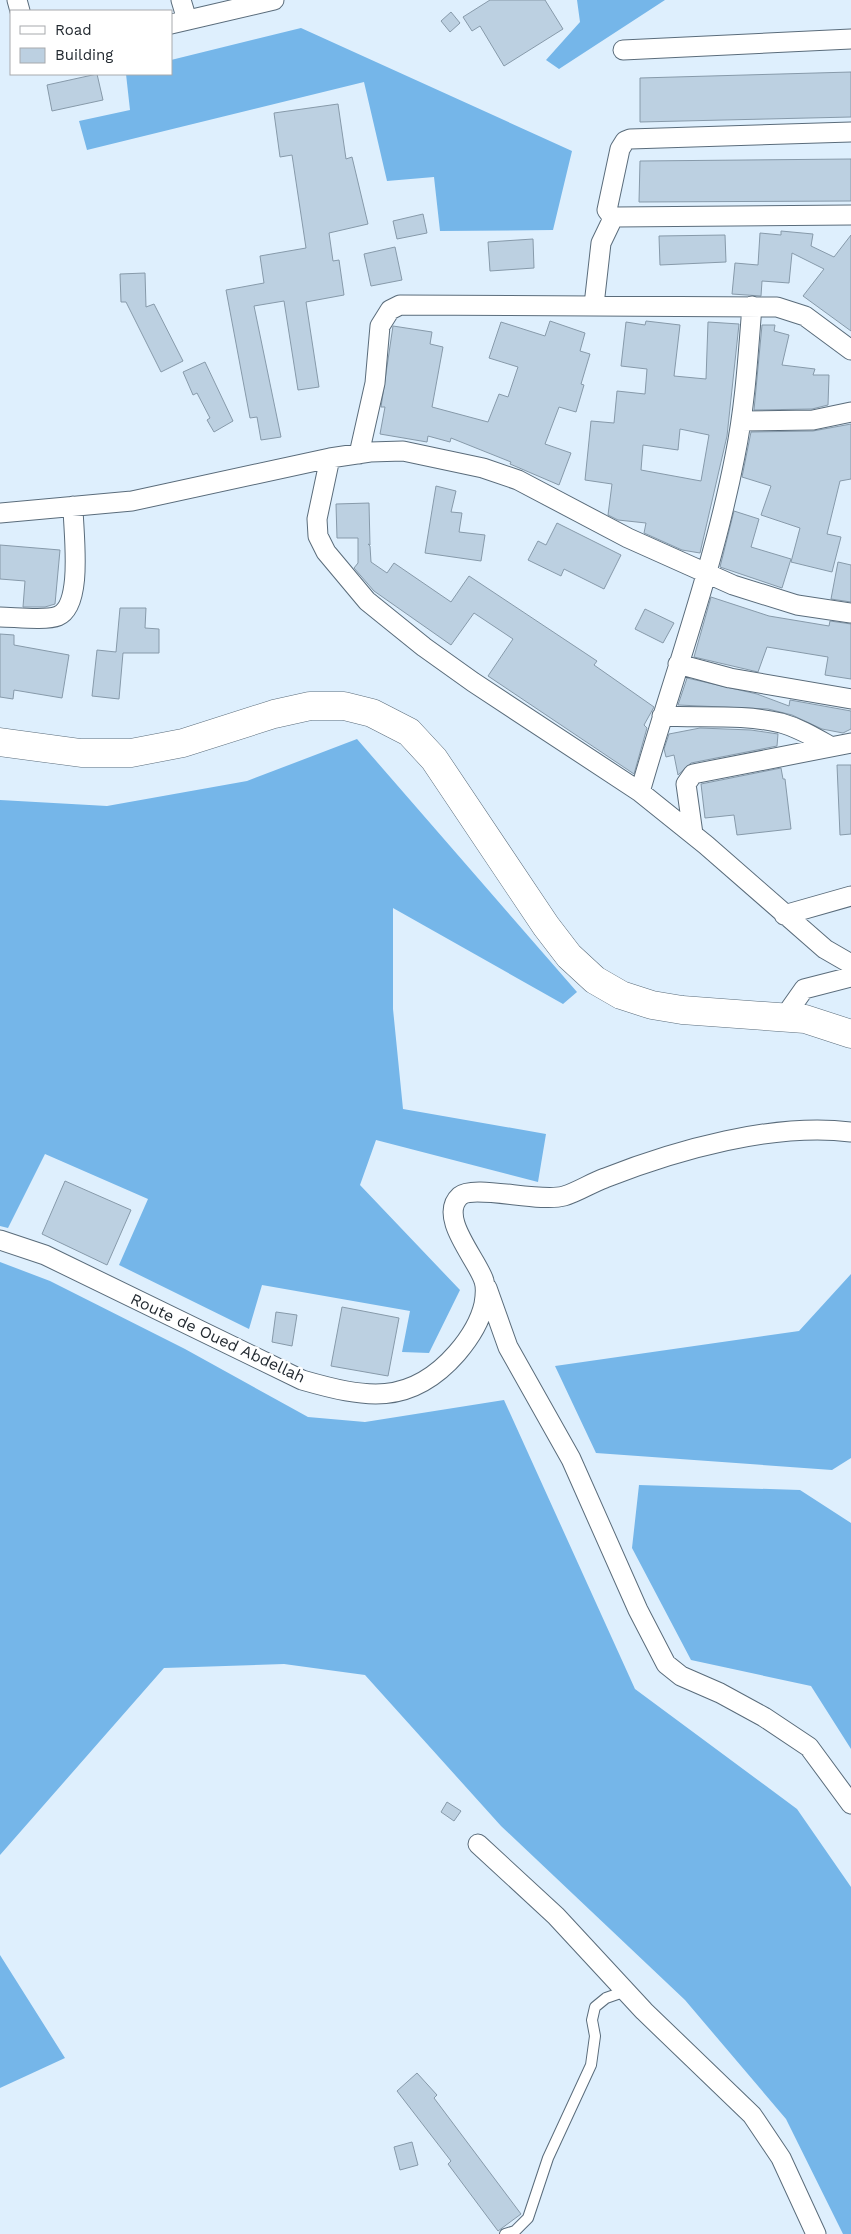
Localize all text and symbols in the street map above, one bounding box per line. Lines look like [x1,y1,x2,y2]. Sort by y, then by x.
legend [10,10,172,75]
text: Road [55,21,92,39]
text: Building [55,46,113,64]
street label: Route de Oued Abdellah [128,1289,308,1387]

